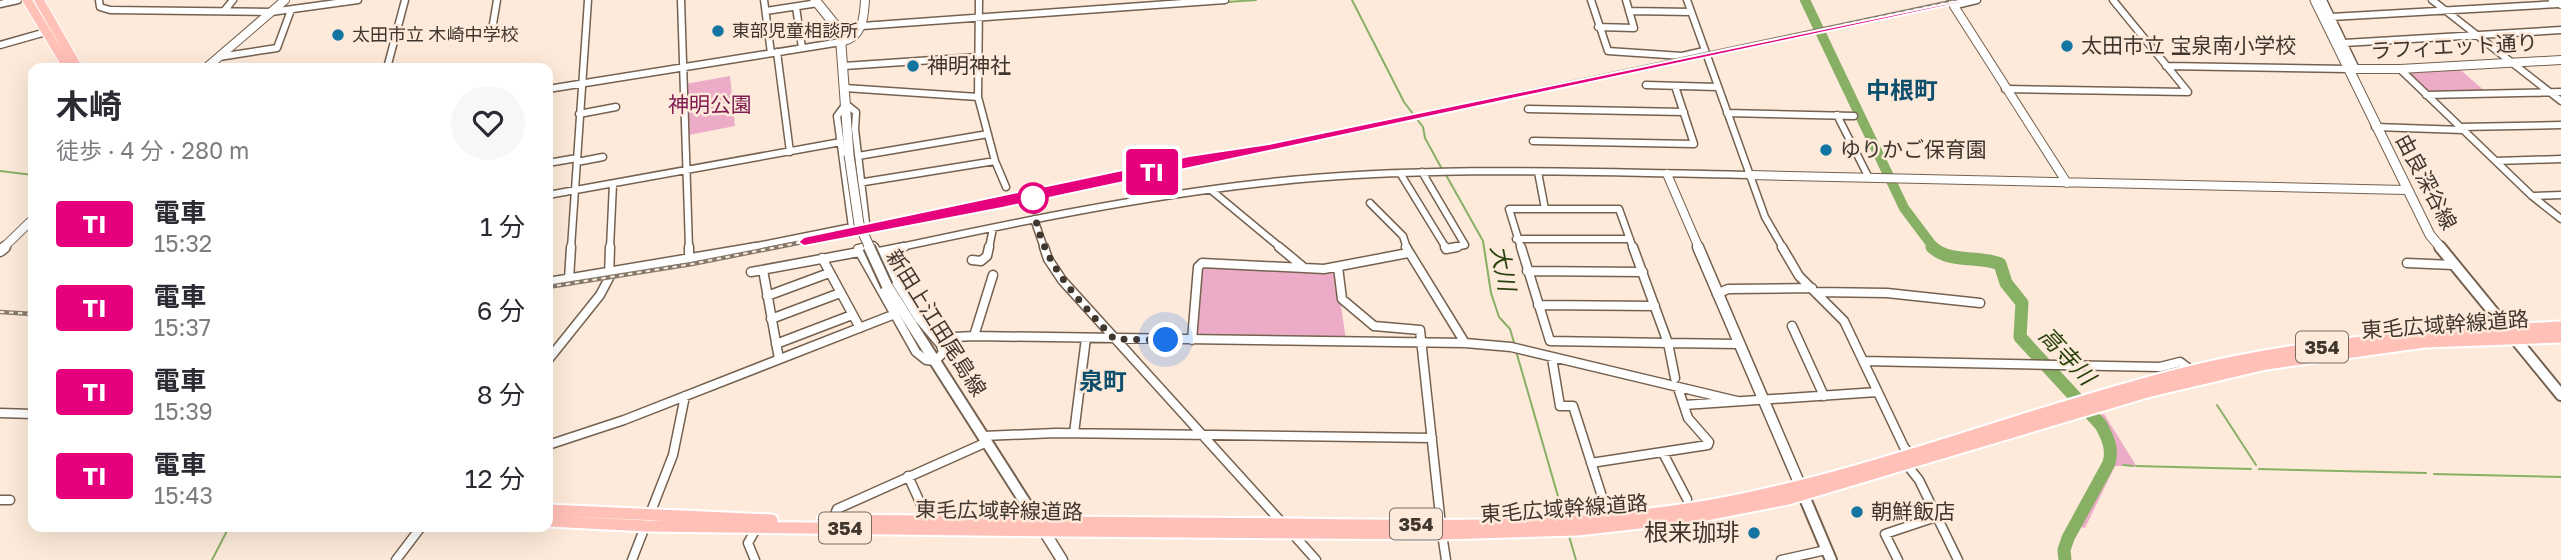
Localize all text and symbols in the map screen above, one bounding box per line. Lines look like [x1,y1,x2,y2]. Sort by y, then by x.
place label: 東部児童相談所 [732,19,858,41]
place label: 太田市立 木崎中学校 [352,23,519,45]
marker: 東部児童相談所 [710,23,726,39]
marker: 太田市立 木崎中学校 [330,27,346,43]
street label: ラフィエット通り [2370,29,2538,63]
place label: 太田市立 宝泉南小学校 [2081,32,2296,58]
marker: 太田市立 宝泉南小学校 [2059,38,2075,54]
place label: 神明神社 [927,52,1011,78]
marker: 神明神社 [905,58,921,74]
district label: 中根町 [1866,75,1938,104]
text: 木崎 [56,86,122,125]
button: heart [451,86,525,160]
park label: 神明公園 [668,91,752,117]
street label: 由良深谷線 [2391,129,2463,234]
text: 徒歩 · 4 分 · 280 m [56,136,249,164]
place label: ゆりかご保育園 [1840,136,1987,162]
marker: ゆりかご保育園 [1818,142,1834,158]
line badge: TI [1120,149,1184,195]
text: TI [1140,157,1164,186]
unlabelled marker [1018,183,1048,213]
text: 電車 [154,197,206,228]
text: TI [83,209,106,238]
text: 1 分 [480,211,525,242]
text: 15:32 [154,229,212,257]
water label: 大川 [1486,243,1523,296]
street label: 新田上江田尾島線 [881,244,992,401]
text: 電車 [154,281,206,312]
text: TI [83,293,106,322]
text: 6 分 [477,295,525,326]
street label: 東毛広域幹線道路 [2360,305,2530,343]
text: 15:37 [154,313,211,341]
water label: 高寺川 [2034,321,2104,392]
your location [1148,322,1183,357]
road number: 354 [2296,332,2348,362]
text: 電車 [154,365,206,396]
district label: 泉町 [1079,366,1127,395]
text: TI [83,377,106,406]
text: 8 分 [477,379,525,410]
text: 15:39 [154,397,213,425]
text: 電車 [154,449,206,480]
text: TI [83,461,106,490]
text: 12 分 [465,463,525,494]
text: 15:43 [154,481,213,509]
street label: 東毛広域幹線道路 [1479,489,1649,527]
street label: 東毛広域幹線道路 [915,496,1083,524]
place label: 朝鮮飯店 [1871,498,1955,524]
marker: 朝鮮飯店 [1849,504,1865,520]
road number: 354 [1390,509,1442,540]
road number: 354 [819,512,871,544]
place label: 根来珈琲 [1644,517,1740,546]
marker: 根来珈琲 [1746,525,1762,541]

